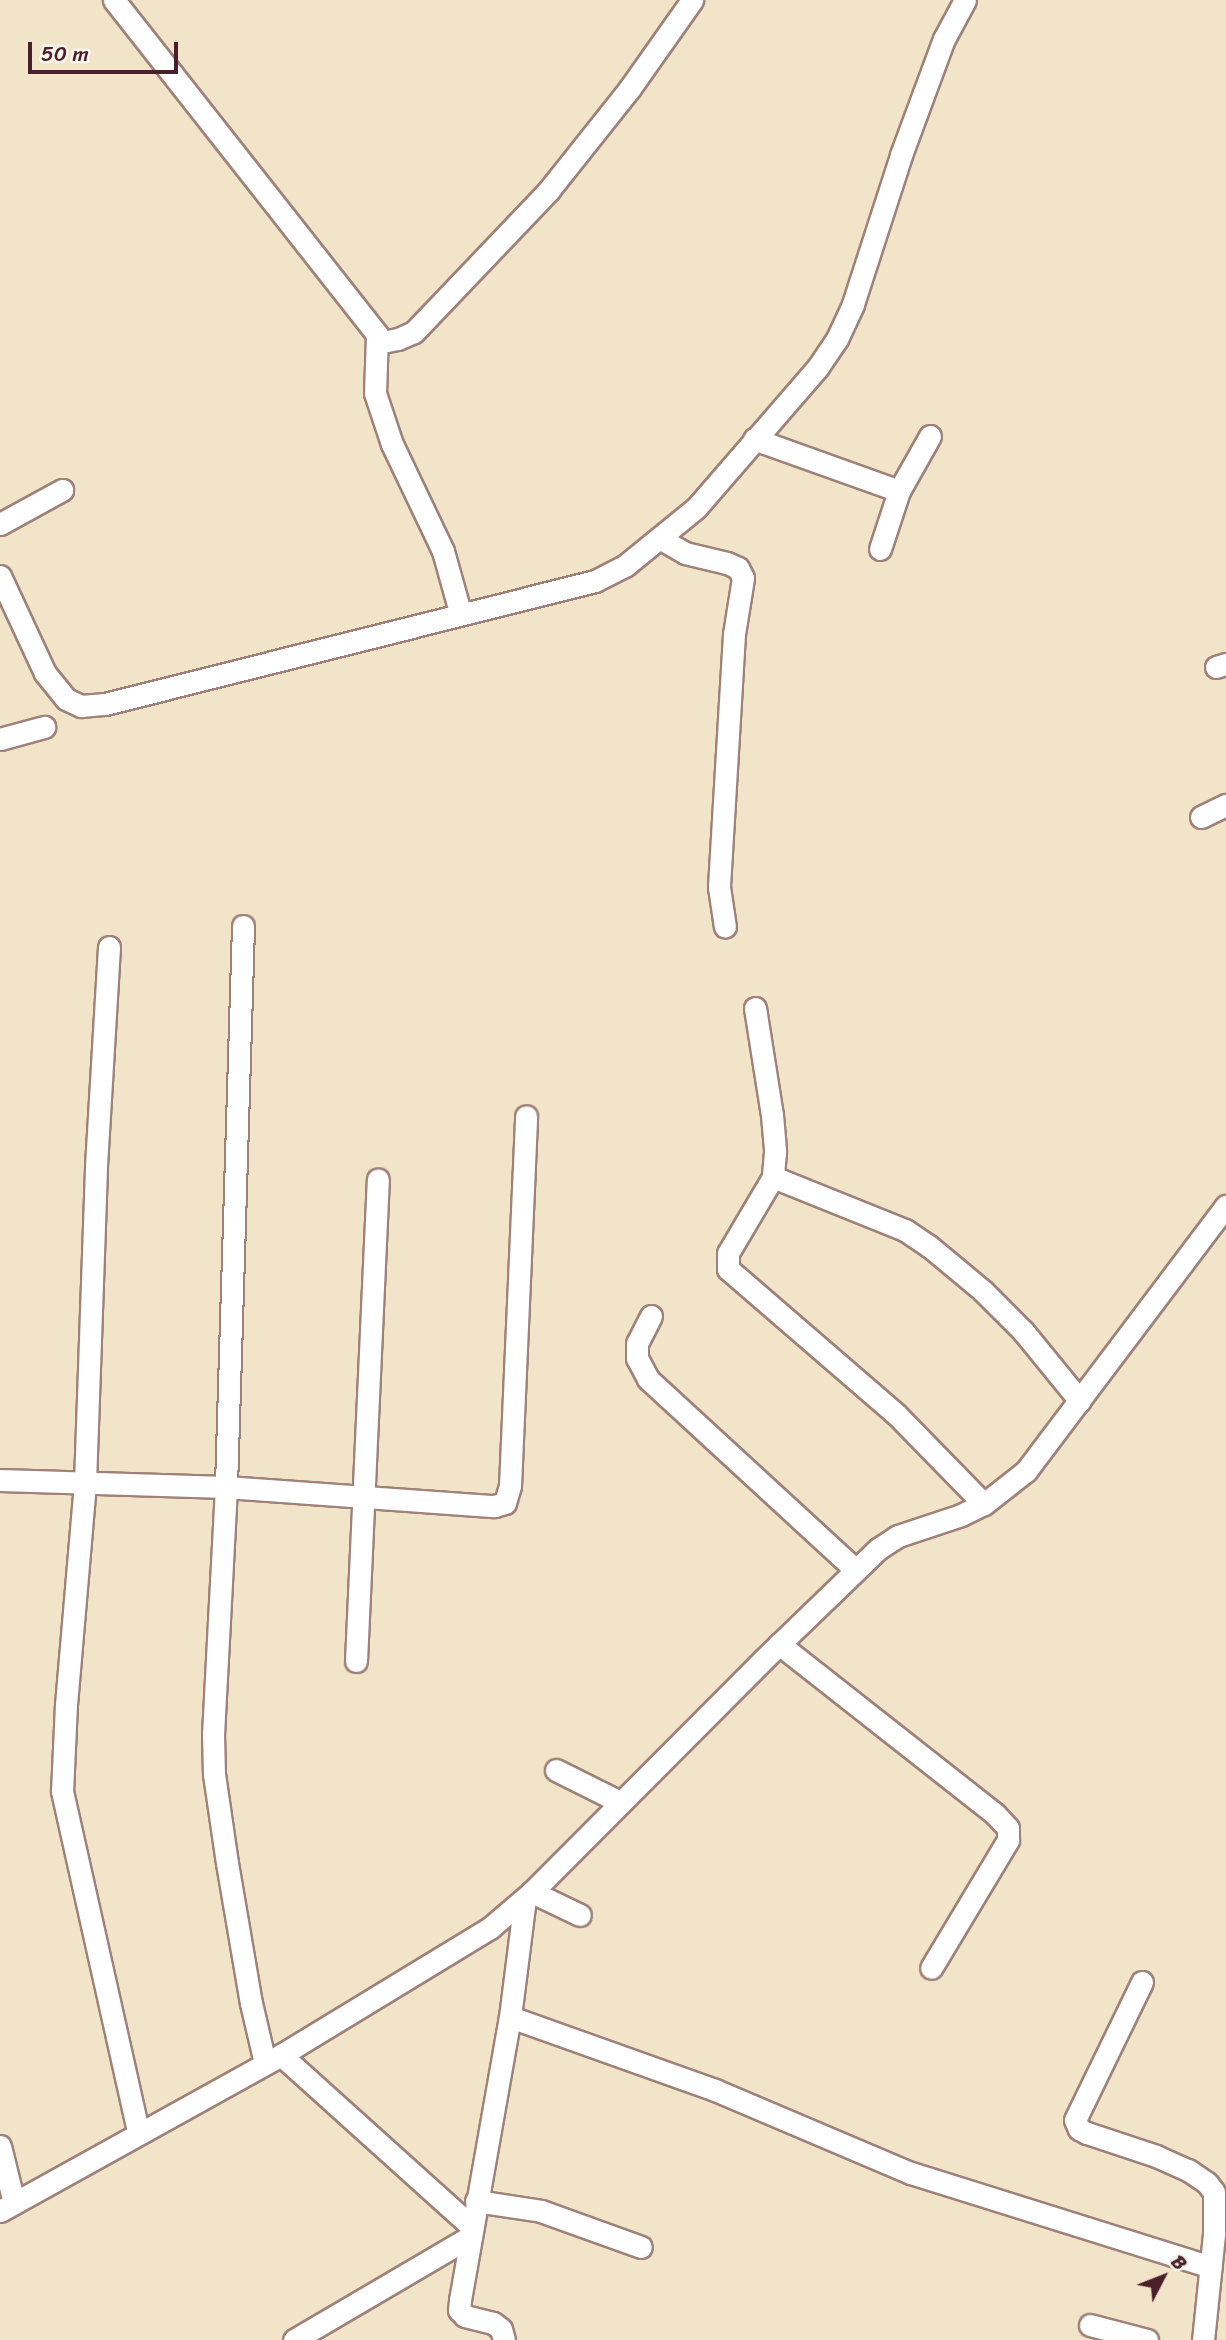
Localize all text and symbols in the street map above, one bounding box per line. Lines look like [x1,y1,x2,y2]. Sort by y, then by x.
scale bar [32,28,182,72]
text: 50 m [41,35,89,73]
north arrow [1128,2242,1198,2312]
text: B [1163,2247,1195,2278]

